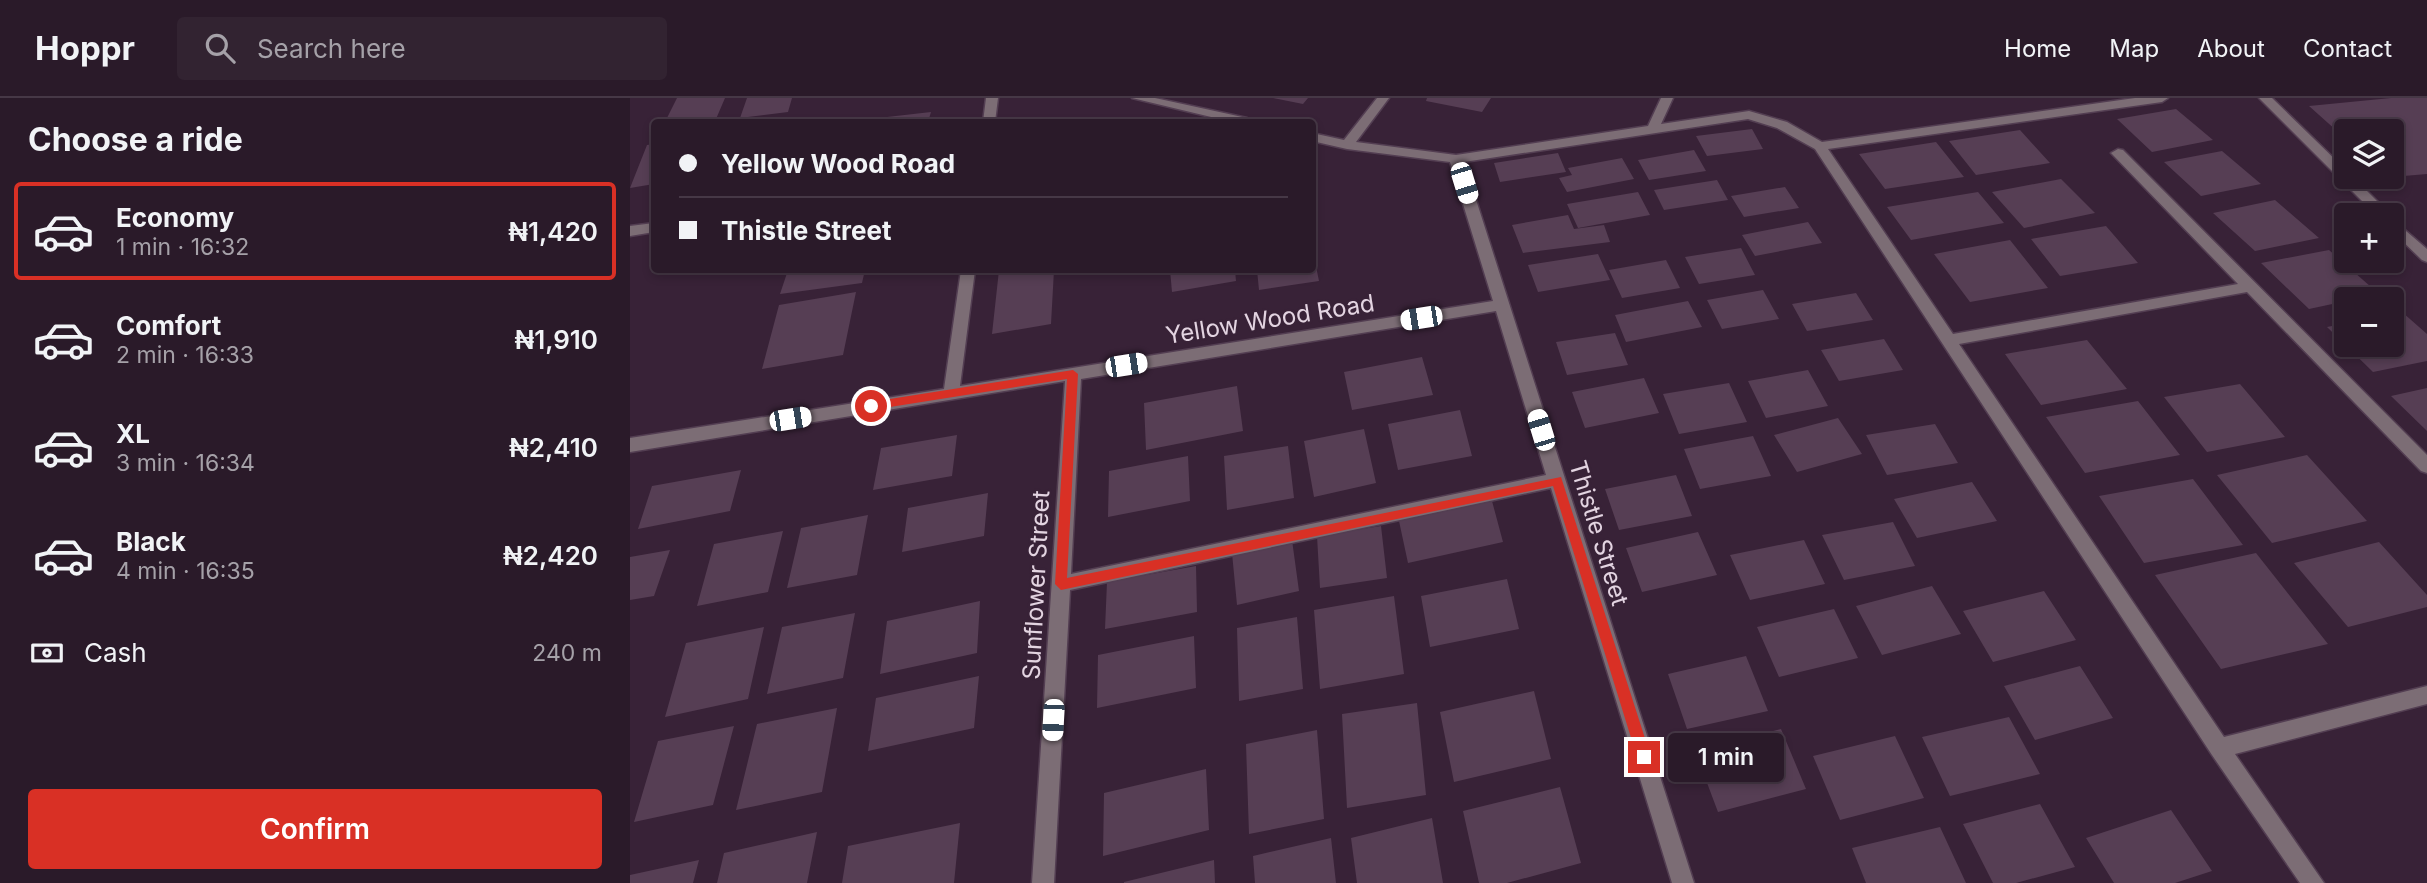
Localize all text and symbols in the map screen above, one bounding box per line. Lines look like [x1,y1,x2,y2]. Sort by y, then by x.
search box [177,17,667,80]
text: Hoppr [35,28,135,68]
icon: search [201,29,239,67]
text: Search here [257,33,406,64]
text: Home [2004,34,2071,63]
text: Map [2109,34,2159,63]
text: About [2197,34,2265,63]
text: Contact [2303,34,2392,63]
map controls [2334,119,2404,357]
button: layers [2334,119,2404,189]
text: Choose a ride [28,120,243,159]
text: Yellow Wood Road [721,148,955,179]
car [1448,160,1481,206]
icon: car [32,200,95,263]
text: Economy [116,202,234,233]
button: + [2334,203,2404,273]
text: Thistle Street [721,215,891,246]
text: ₦1,420 [508,216,598,247]
text: 1 min · 16:32 [116,233,249,261]
button: − [2334,287,2404,357]
street label: Yellow Wood Road [1164,288,1376,350]
car [1399,304,1444,332]
icon: car [32,308,95,371]
text: Comfort [116,310,221,341]
text: ₦1,910 [514,324,598,355]
text: 2 min · 16:33 [116,341,254,369]
car [1104,351,1149,379]
route start [855,390,887,422]
car [768,405,813,433]
car [1525,407,1558,453]
icon: car [32,416,95,479]
text: XL [116,418,150,449]
text: ₦2,410 [509,432,598,463]
text: 3 min · 16:34 [116,449,255,477]
street label: Thistle Street [1563,457,1635,609]
street label: Sunflower Street [1017,490,1055,680]
icon: car [32,524,95,587]
text: Black [116,526,186,557]
text: ₦2,420 [503,540,598,571]
text: 4 min · 16:35 [116,557,255,585]
icon: cash [28,634,66,672]
text: Cash [84,637,147,668]
text: 240 m [532,639,602,667]
car [1042,698,1065,742]
callout: 1 min [1668,732,1784,782]
route end [1628,741,1660,773]
text: 1 min [1698,743,1754,771]
button: Confirm [28,789,602,869]

